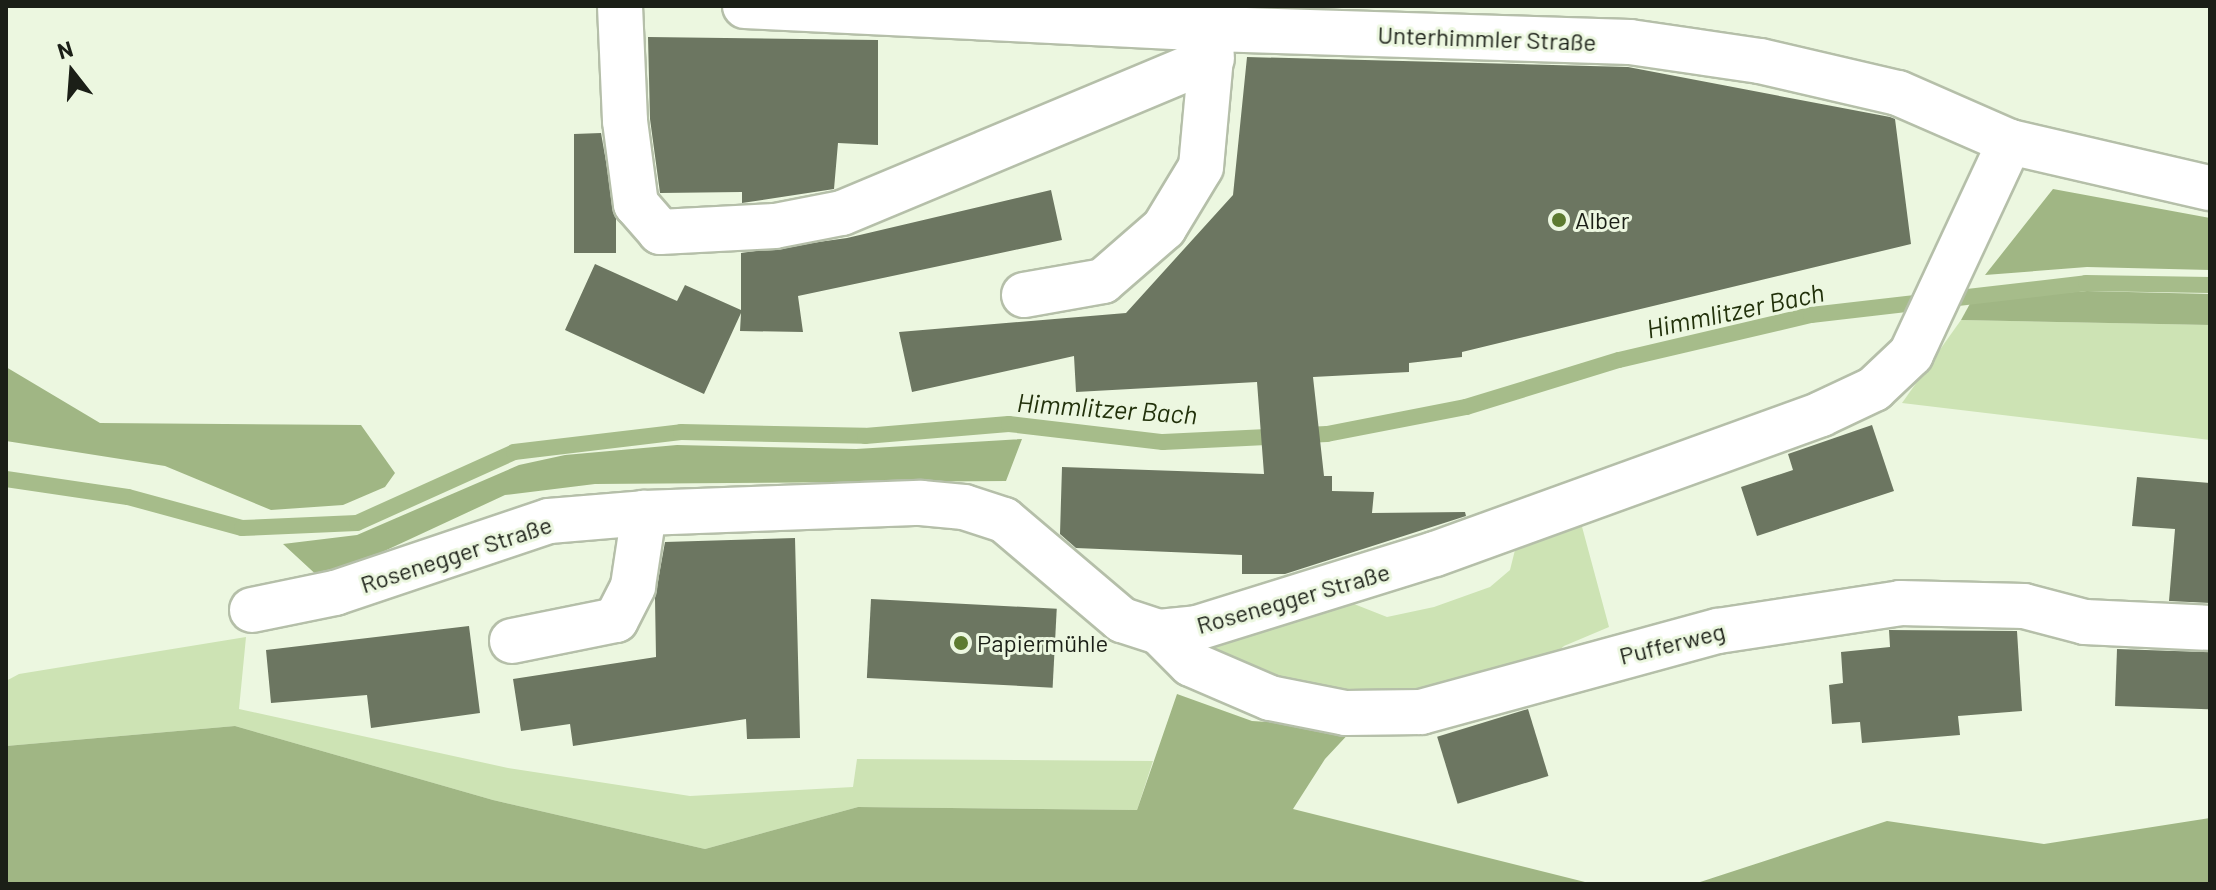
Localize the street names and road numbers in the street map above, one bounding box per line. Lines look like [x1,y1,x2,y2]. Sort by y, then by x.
street label: Unterhimmler Straße [1377,20,1597,56]
street label: Rosenegger Straße [357,509,555,599]
street label: Rosenegger Straße [1193,557,1393,639]
street label: Pufferweg [1616,616,1728,670]

